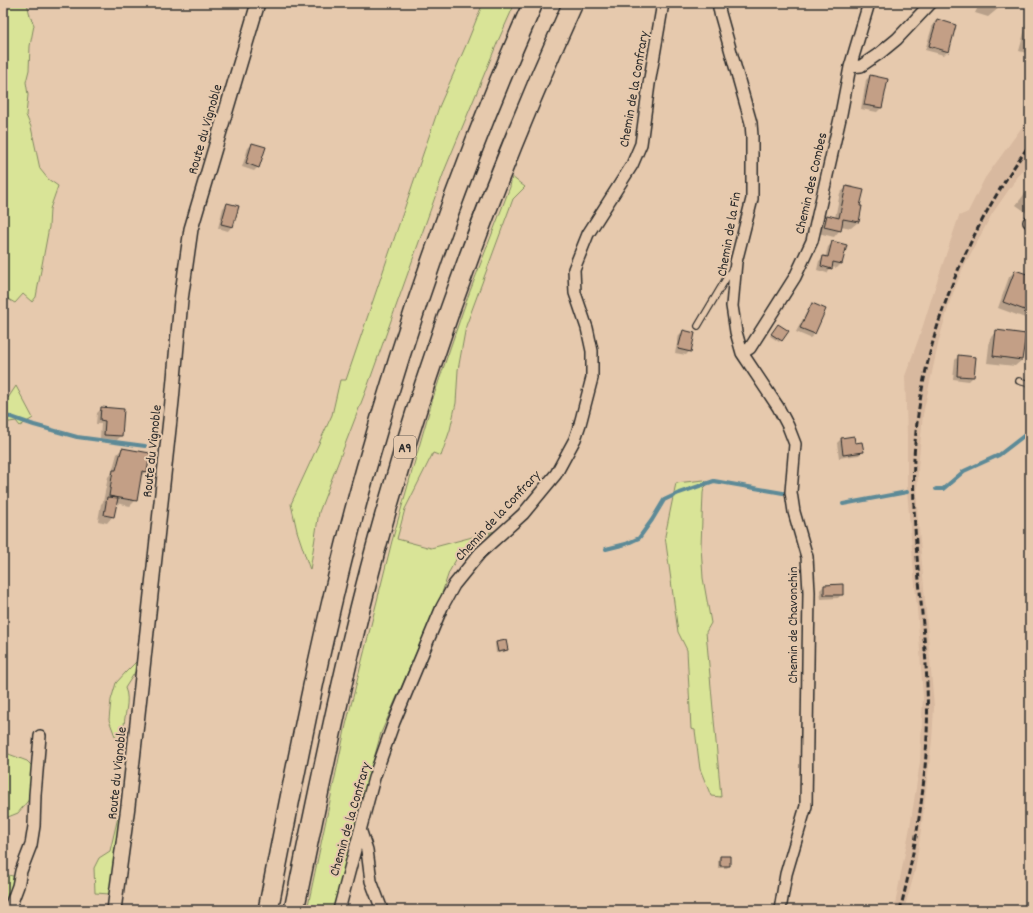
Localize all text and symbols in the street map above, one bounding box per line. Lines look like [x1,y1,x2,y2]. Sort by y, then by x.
street label: Chemin de la Confrary [615,29,655,149]
street label: Route du Vignoble [183,82,228,177]
street label: Chemin des Combes [791,130,833,236]
street label: Chemin de la Fin [713,190,747,278]
street label: Route du Vignoble [138,404,168,499]
road number: A9 [394,436,416,458]
street label: Chemin de la Confrary [451,466,546,566]
street label: Chemin de Chavonchin [784,567,804,683]
street label: Route du Vignoble [103,726,133,821]
street label: Chemin de la Confrary [325,760,377,879]

